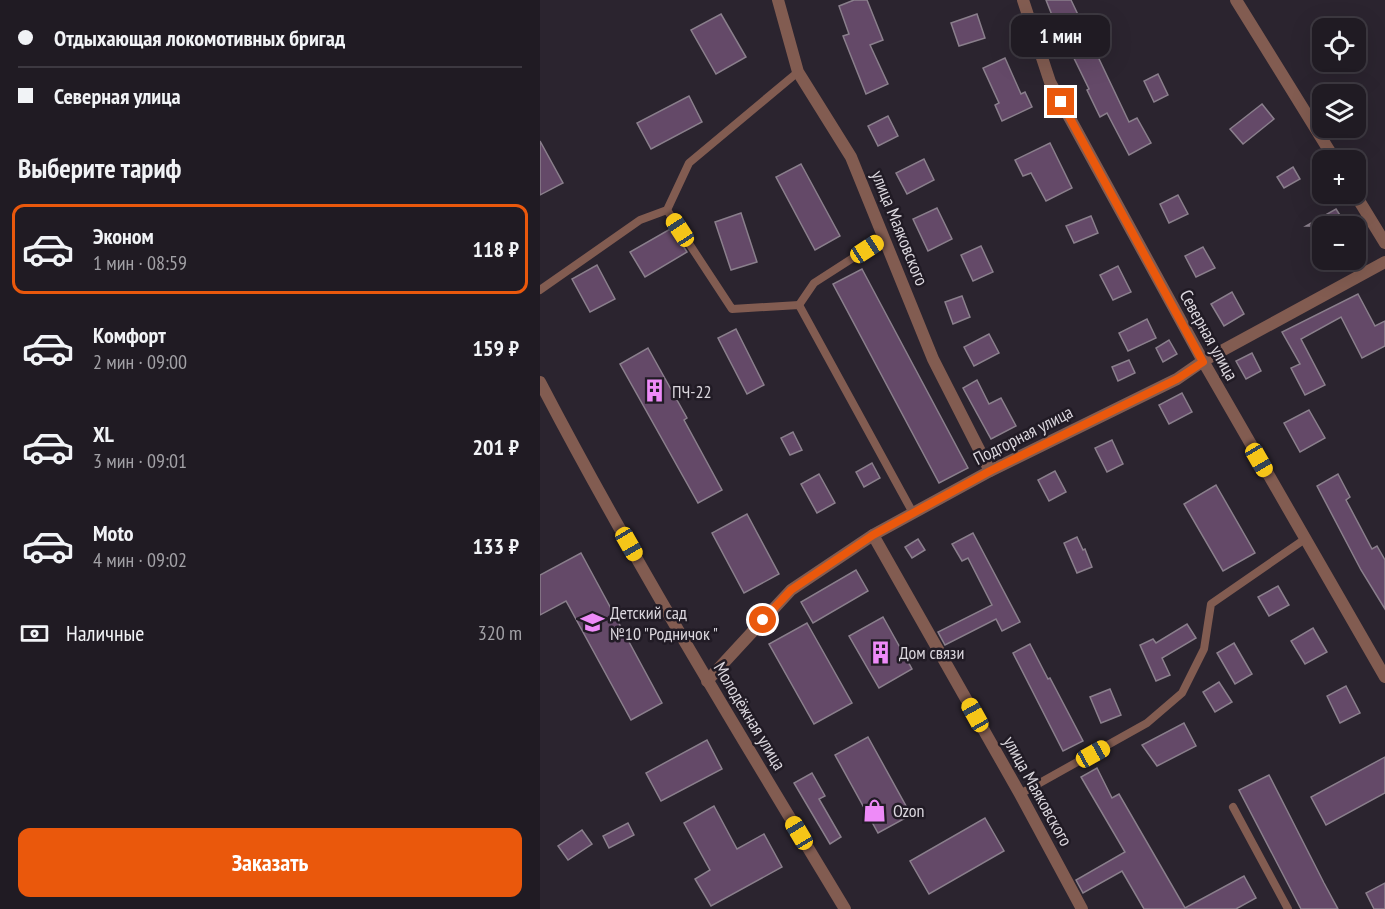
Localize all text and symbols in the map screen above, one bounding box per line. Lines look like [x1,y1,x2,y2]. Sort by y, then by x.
callout: 1 мин [1012,15,1110,57]
map controls [1312,18,1366,270]
button: locate [1312,18,1366,72]
text: 1 мин [1039,23,1082,49]
text: Отдыхающая локомотивных бригад [54,24,345,52]
text: Северная улица [54,82,181,110]
button: layers [1312,84,1366,138]
route end [1047,88,1074,115]
button: + [1312,150,1366,204]
text: Выберите тариф [18,151,181,185]
street label: улица Маяковского [866,167,934,289]
car [663,210,697,250]
button: − [1312,216,1366,270]
icon: car [21,222,75,276]
text: Эконом [93,222,154,250]
car [847,232,887,266]
text: 118 ₽ [472,235,519,263]
text: 1 мин · 08:59 [93,250,187,276]
street label: Северная улица [1175,286,1243,384]
icon: car [21,321,75,375]
text: Комфорт [93,321,166,349]
text: 159 ₽ [472,334,519,362]
text: 2 мин · 09:00 [93,349,187,375]
building icon: ПЧ-22 [641,378,667,404]
place label: ПЧ-22 [672,380,712,403]
street label: Подгорная улица [969,400,1077,470]
icon: car [21,420,75,474]
text: XL [93,420,114,448]
text: 201 ₽ [472,433,519,461]
car [1242,440,1276,480]
text: 3 мин · 09:01 [93,448,187,474]
icon: car [21,519,75,573]
text: Moto [93,519,134,547]
car [612,524,646,564]
text: 133 ₽ [472,532,519,560]
text: 4 мин · 09:02 [93,547,187,573]
place label: Детский сад №10 "Родничок " [610,601,718,645]
route start [749,606,776,633]
school or university icon: Детский сад №10 "Родничок " [579,609,605,635]
icon: cash [18,617,51,650]
text: Наличные [66,619,144,647]
text: 320 m [478,620,522,646]
building icon: Дом связи [868,639,894,665]
place label: Дом связи [899,641,964,664]
street label: Молодёжная улица [709,658,791,774]
car [958,695,992,735]
street label: улица Маяковского [998,732,1078,850]
car [1073,737,1113,771]
shop icon: Ozon [862,797,888,823]
place label: Ozon [893,799,925,822]
car [782,813,816,853]
button: Заказать [18,828,522,897]

